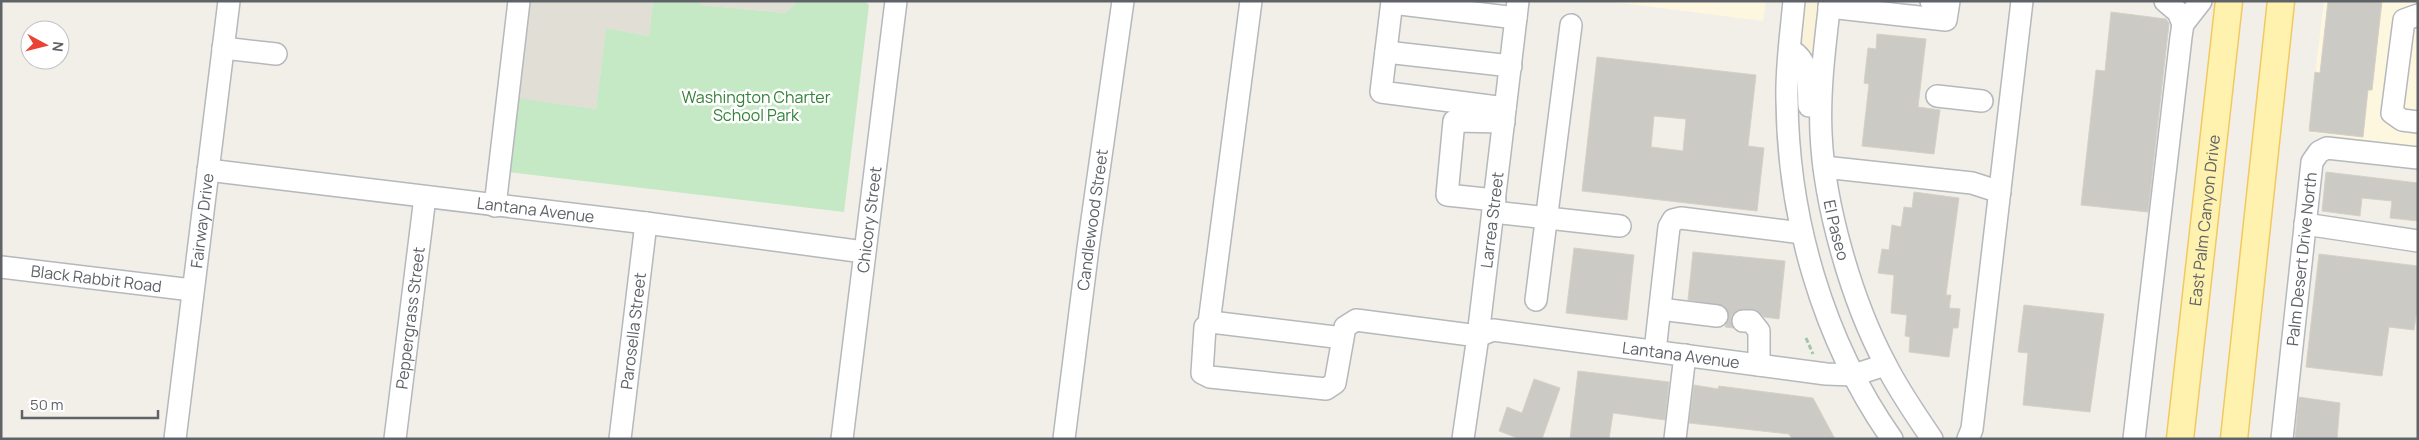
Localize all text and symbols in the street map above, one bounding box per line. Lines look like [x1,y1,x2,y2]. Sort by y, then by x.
north arrow [20,20,70,70]
text: N [48,40,68,53]
park label: Washington Charter School Park [682,86,831,126]
street label: East Palm Canyon Drive [2184,134,2225,307]
street label: Candlewood Street [1072,148,1113,292]
street label: Chicory Street [852,165,887,274]
street label: Larrea Street [1475,171,1509,269]
street label: Palm Desert Drive North [2281,171,2322,347]
street label: Fairway Drive [185,172,219,269]
street label: Lantana Avenue [476,192,596,228]
street label: El Paseo [1819,198,1855,263]
street label: Peppergrass Street [390,245,430,390]
street label: Black Rabbit Road [30,260,163,297]
street label: Parosella Street [615,271,651,390]
street label: Lantana Avenue [1621,336,1741,373]
scale bar [22,388,159,420]
text: 50 m [30,394,64,415]

